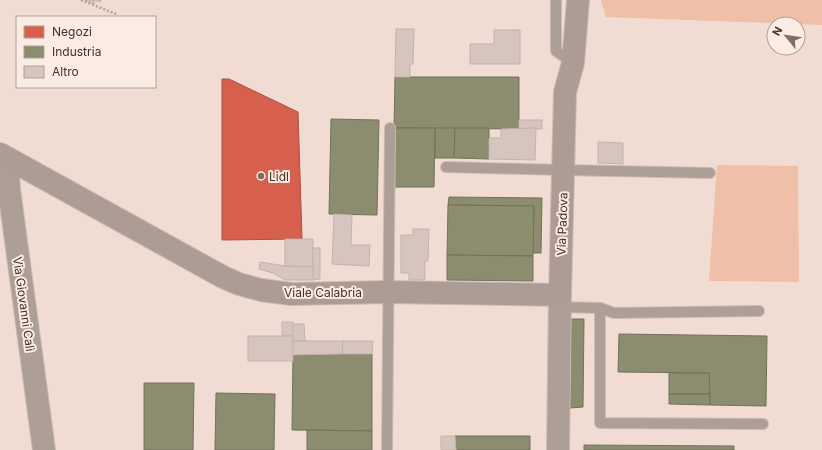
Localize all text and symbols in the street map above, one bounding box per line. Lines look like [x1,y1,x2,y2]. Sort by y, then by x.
legend [16,16,156,88]
north arrow [766,16,806,56]
text: Negozi [52,24,92,39]
text: N [769,24,785,38]
text: Industria [52,44,101,59]
text: Altro [52,64,79,79]
place label: Lidl [269,169,289,184]
marker: Lidl [256,171,266,181]
street label: Via Padova [553,192,571,256]
street label: Via Giovanni Calì [10,256,38,352]
street label: Viale Calabria [284,285,362,300]

